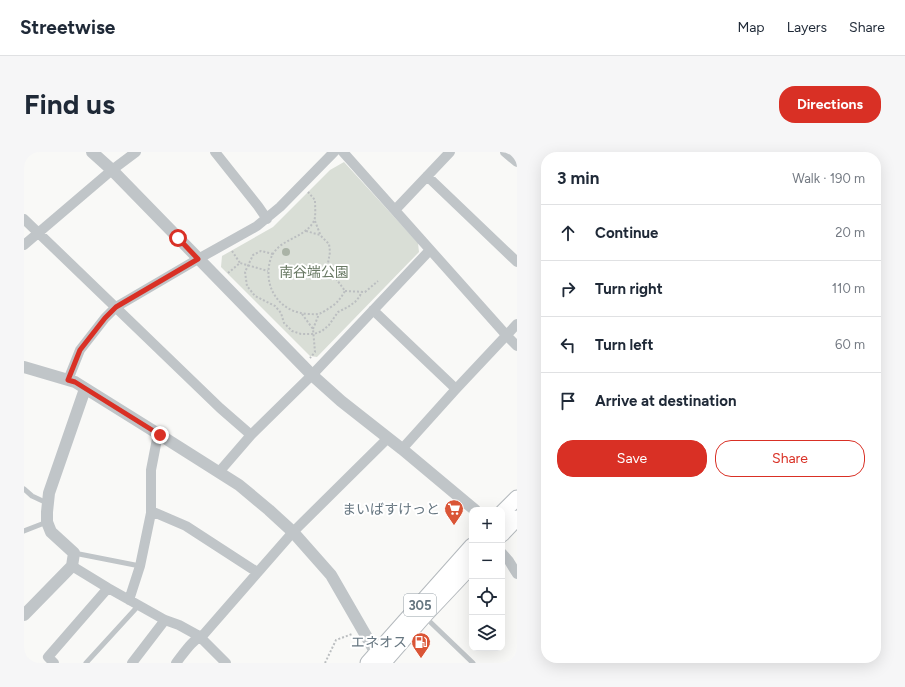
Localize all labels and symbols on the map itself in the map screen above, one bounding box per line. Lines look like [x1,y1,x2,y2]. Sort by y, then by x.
route start [169,229,187,247]
park label: 南谷端公園 [279,264,349,281]
route end [151,426,169,444]
supermarket icon: まいばすけっと [443,498,465,526]
place label: まいばすけっと [342,501,440,518]
road number: 305 [404,594,436,616]
fuel station icon: エネオス [410,631,432,659]
place label: エネオス [351,634,407,651]

